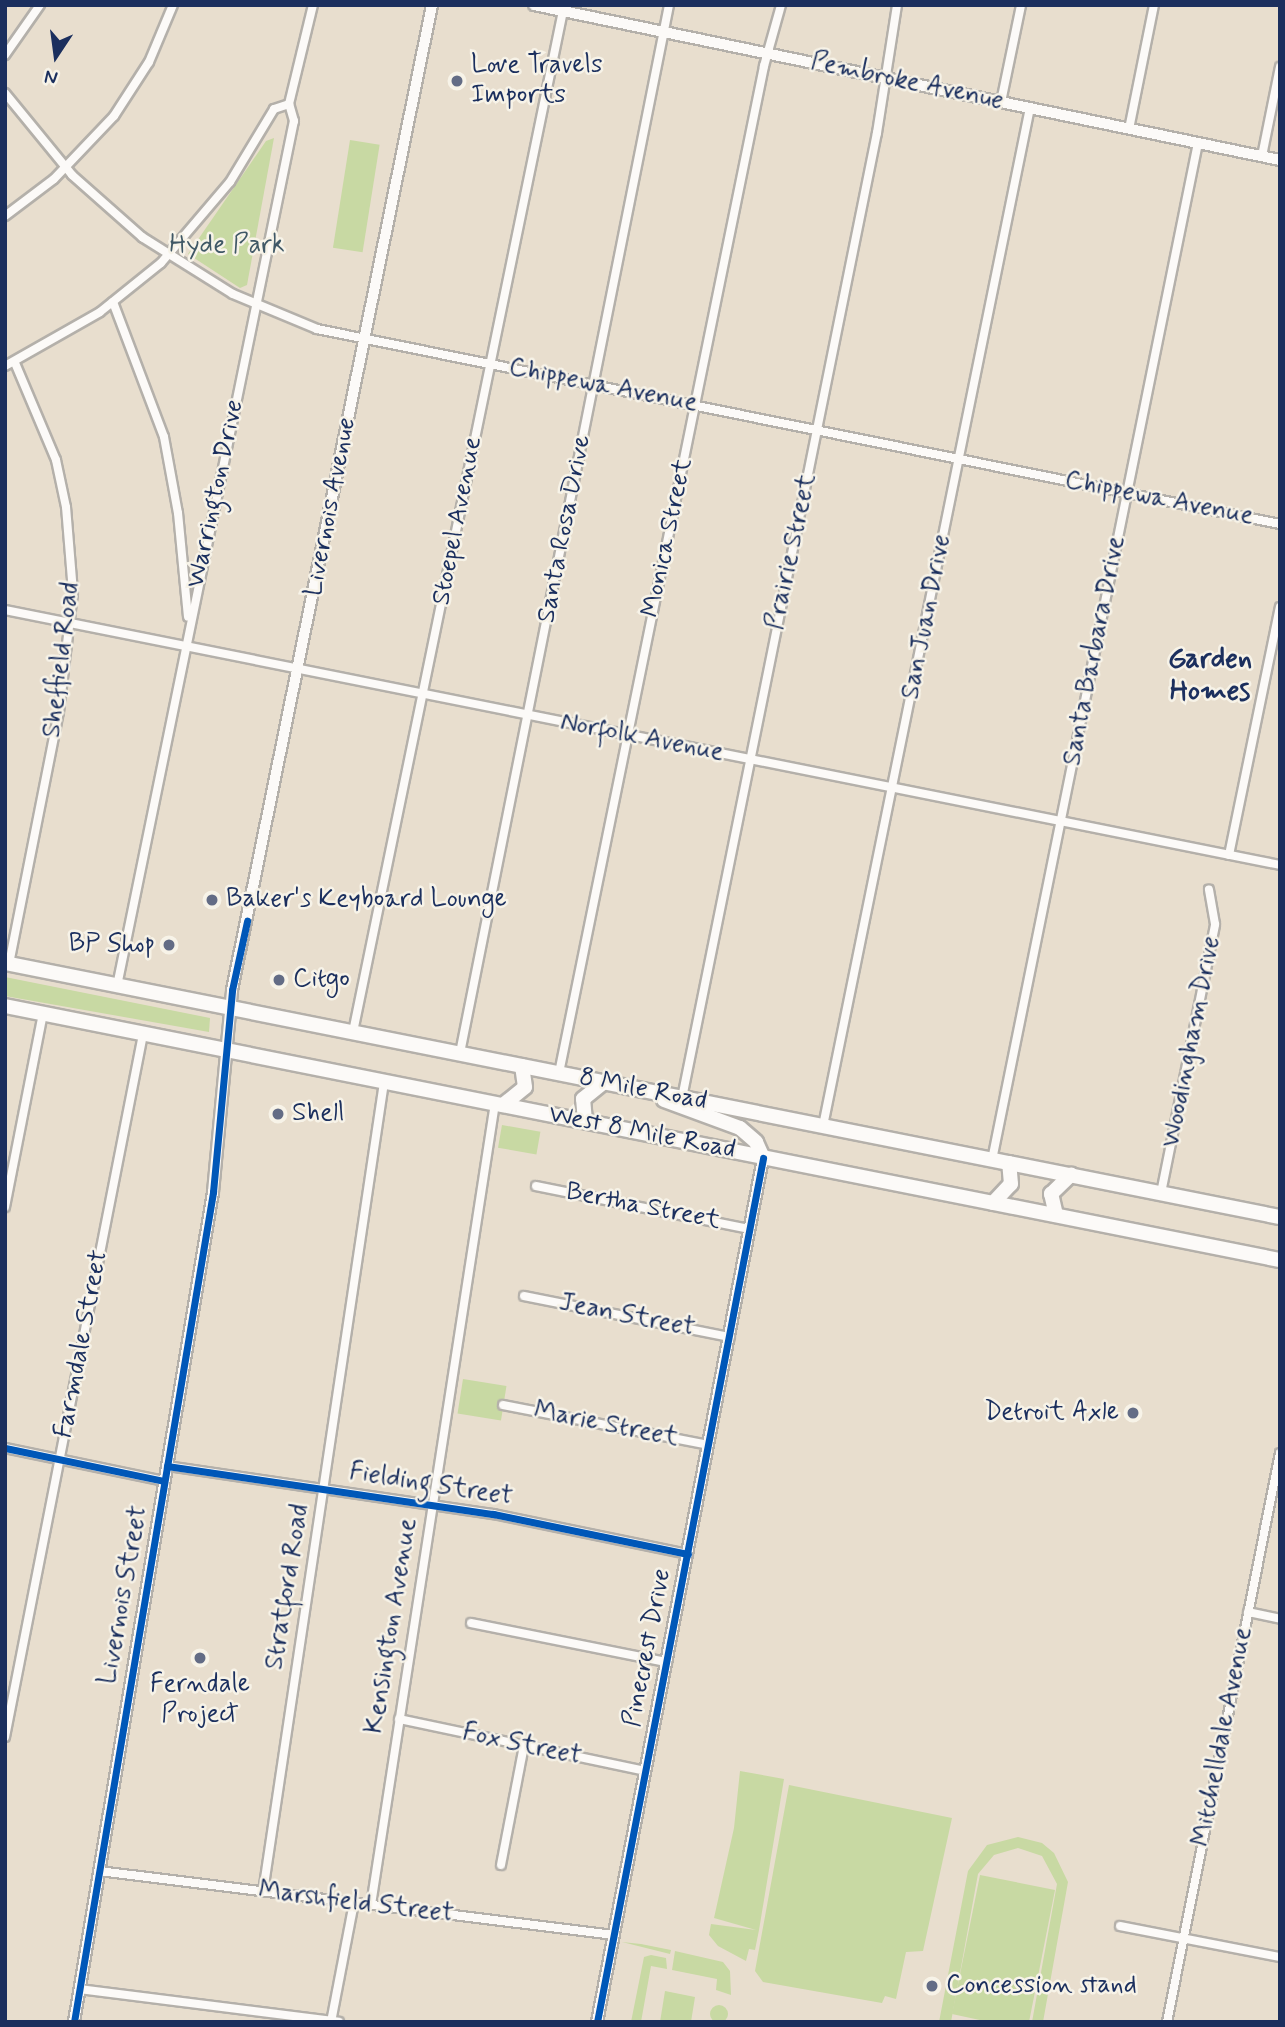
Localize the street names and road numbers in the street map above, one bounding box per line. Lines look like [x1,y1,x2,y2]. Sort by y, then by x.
street label: Pembroke Avenue [806,46,1008,118]
street label: Chippewa Avenue [506,352,700,420]
street label: Warrington Drive [181,398,251,590]
street label: Livernois Avenue [298,412,364,602]
street label: Santa Rosa Drive [532,434,598,624]
street label: Stoepel Avenue [427,438,489,604]
street label: Monica Street [636,456,700,620]
street label: Chippewa Avenue [1062,465,1256,533]
street label: Prairie Street [760,471,824,633]
street label: San Juan Drive [896,532,958,702]
street label: Santa Barbara Drive [1058,535,1132,767]
street label: Sheffield Road [37,581,87,739]
street label: Norfolk Avenue [557,707,727,769]
street label: Woodingham Drive [1156,934,1228,1150]
street label: 8 Mile Road [577,1062,709,1118]
street label: West 8 Mile Road [546,1100,738,1166]
street label: Bertha Street [563,1177,723,1237]
street label: Farmdale Street [49,1248,115,1440]
street label: Jean Street [557,1288,697,1344]
street label: Marie Street [531,1396,681,1454]
street label: Fielding Street [348,1457,514,1513]
street label: Stratford Road [260,1503,316,1671]
street label: Livernois Street [93,1504,155,1686]
street label: Kensington Avenue [360,1520,424,1732]
street label: Pinecrest Drive [617,1566,679,1730]
street label: Mitchelldale Avenue [1186,1625,1260,1849]
street label: Fox Street [460,1717,584,1773]
street label: Marshfield Street [257,1876,455,1930]

